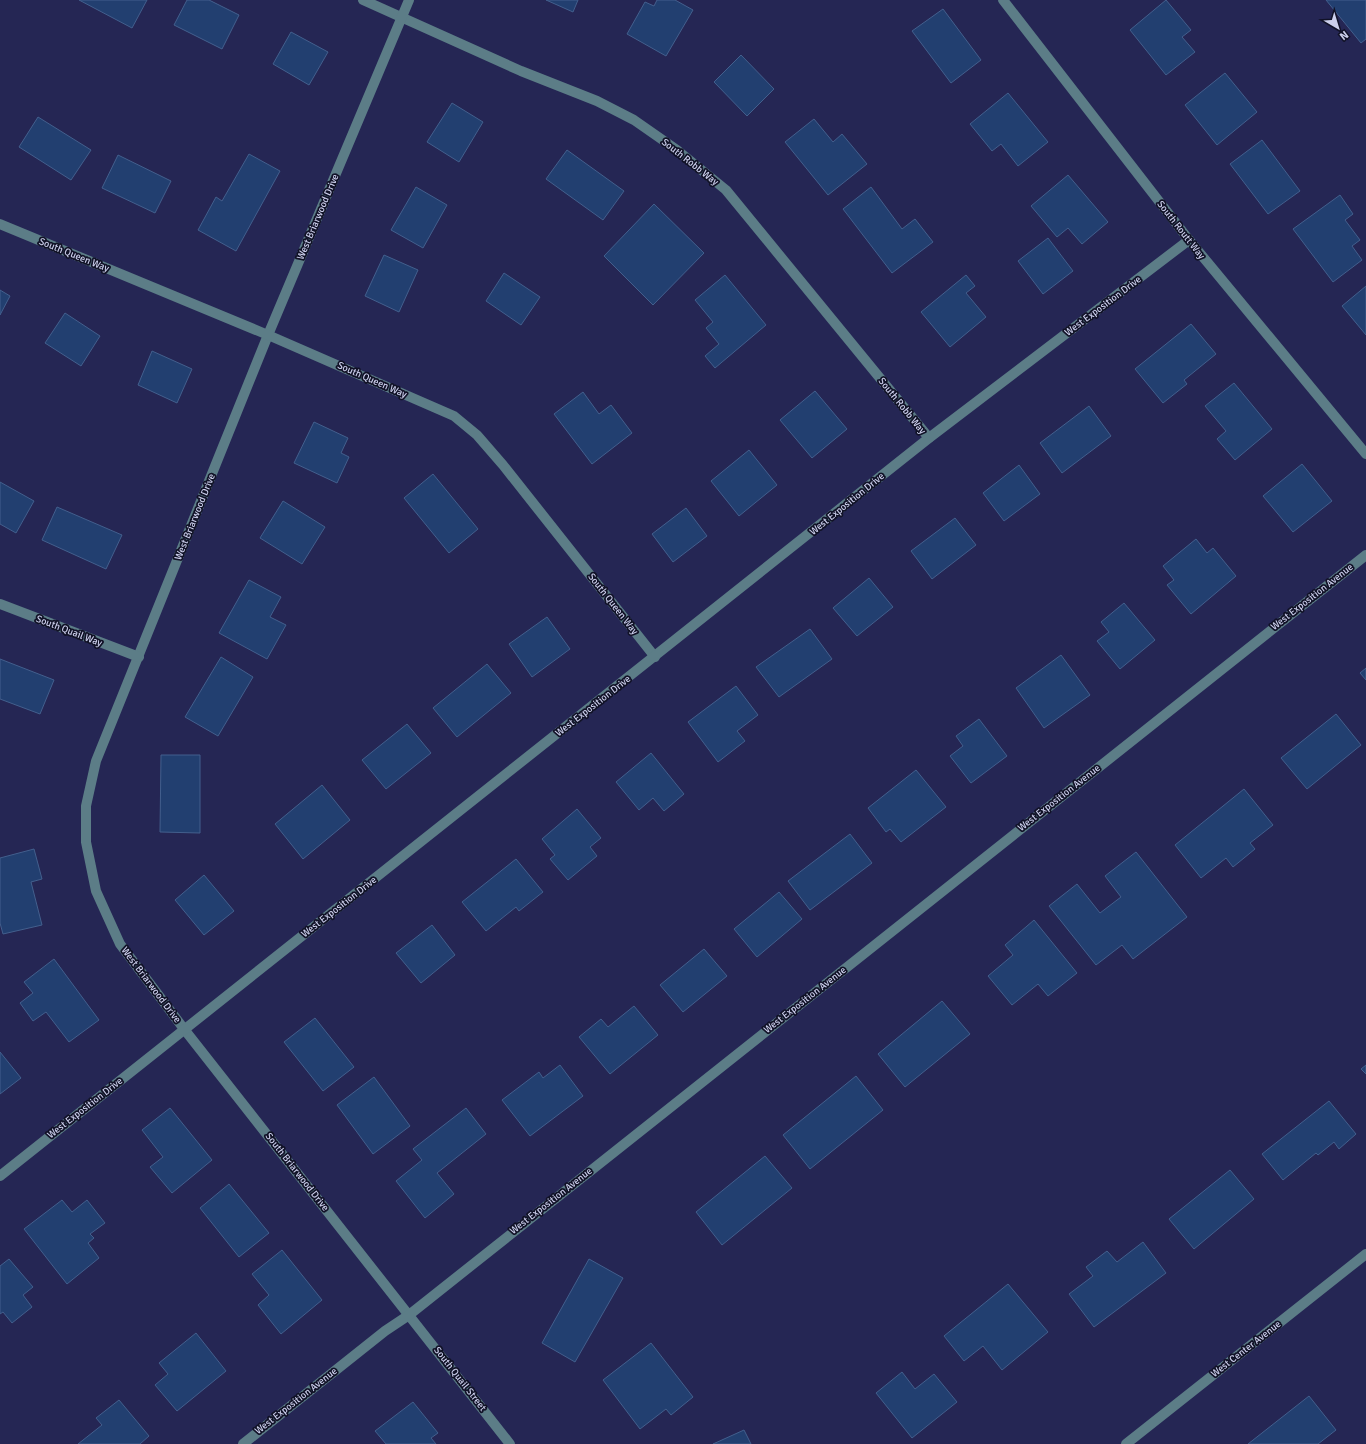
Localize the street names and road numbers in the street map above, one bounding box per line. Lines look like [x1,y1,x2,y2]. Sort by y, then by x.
street label: South Robb Way [659,136,721,188]
street label: West Briarwood Drive [295,172,341,262]
street label: South Routt Way [1154,198,1208,262]
street label: South Queen Way [37,235,111,275]
street label: West Exposition Drive [1062,273,1144,339]
street label: South Queen Way [335,359,409,401]
street label: South Robb Way [876,375,929,437]
street label: West Exposition Drive [807,470,887,538]
street label: West Briarwood Drive [172,472,218,562]
street label: West Exposition Avenue [1268,561,1356,633]
street label: South Queen Way [585,571,641,637]
street label: South Quail Way [34,613,104,649]
street label: West Exposition Drive [553,673,633,739]
street label: West Exposition Avenue [1015,762,1103,834]
street label: West Exposition Drive [299,874,379,940]
street label: West Briarwood Drive [119,945,183,1025]
street label: West Exposition Avenue [761,964,849,1036]
street label: West Exposition Drive [45,1075,125,1141]
street label: South Briarwood Drive [263,1130,331,1214]
street label: West Exposition Avenue [507,1165,595,1237]
street label: West Center Avenue [1209,1318,1283,1380]
street label: South Quail Street [431,1344,489,1414]
street label: West Exposition Avenue [252,1365,340,1437]

